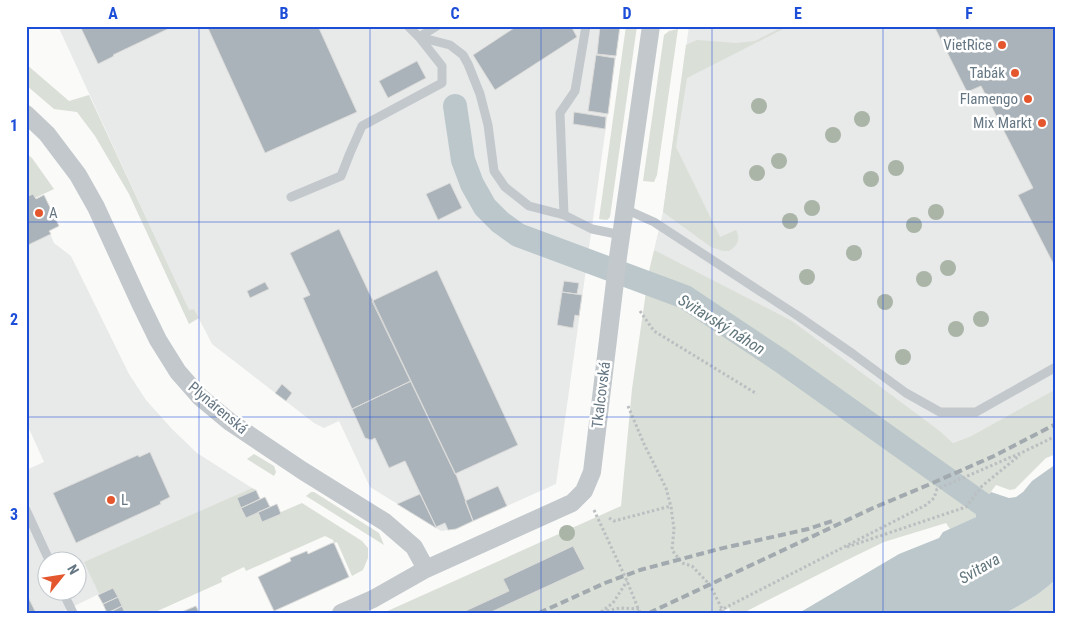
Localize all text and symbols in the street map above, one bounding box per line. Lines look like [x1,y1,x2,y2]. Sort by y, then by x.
text: A [108,4,118,23]
text: B [280,4,289,23]
text: C [450,4,460,23]
text: D [622,4,632,23]
text: E [794,4,802,23]
text: F [965,4,973,23]
place label: VietRice [943,36,992,54]
marker: VietRice [996,39,1008,51]
place label: Tabák [969,64,1005,82]
marker: Tabák [1009,67,1021,79]
place label: Flamengo [960,90,1018,108]
marker: Flamengo [1022,93,1034,105]
place label: Mix Markt [973,114,1032,132]
text: 1 [10,116,18,135]
marker: Mix Markt [1036,117,1048,129]
place label: A [49,204,58,222]
marker: A [33,207,45,219]
water label: Svitavský náhon [675,290,769,359]
text: 2 [10,310,18,329]
street label: Tkalcovská [588,361,614,429]
street label: Plynárenská [185,378,251,438]
place label: L [121,491,128,509]
marker: L [105,494,117,506]
text: 3 [10,505,18,524]
water label: Svitava [955,549,1003,588]
north arrow [38,552,88,602]
text: N [64,562,82,577]

